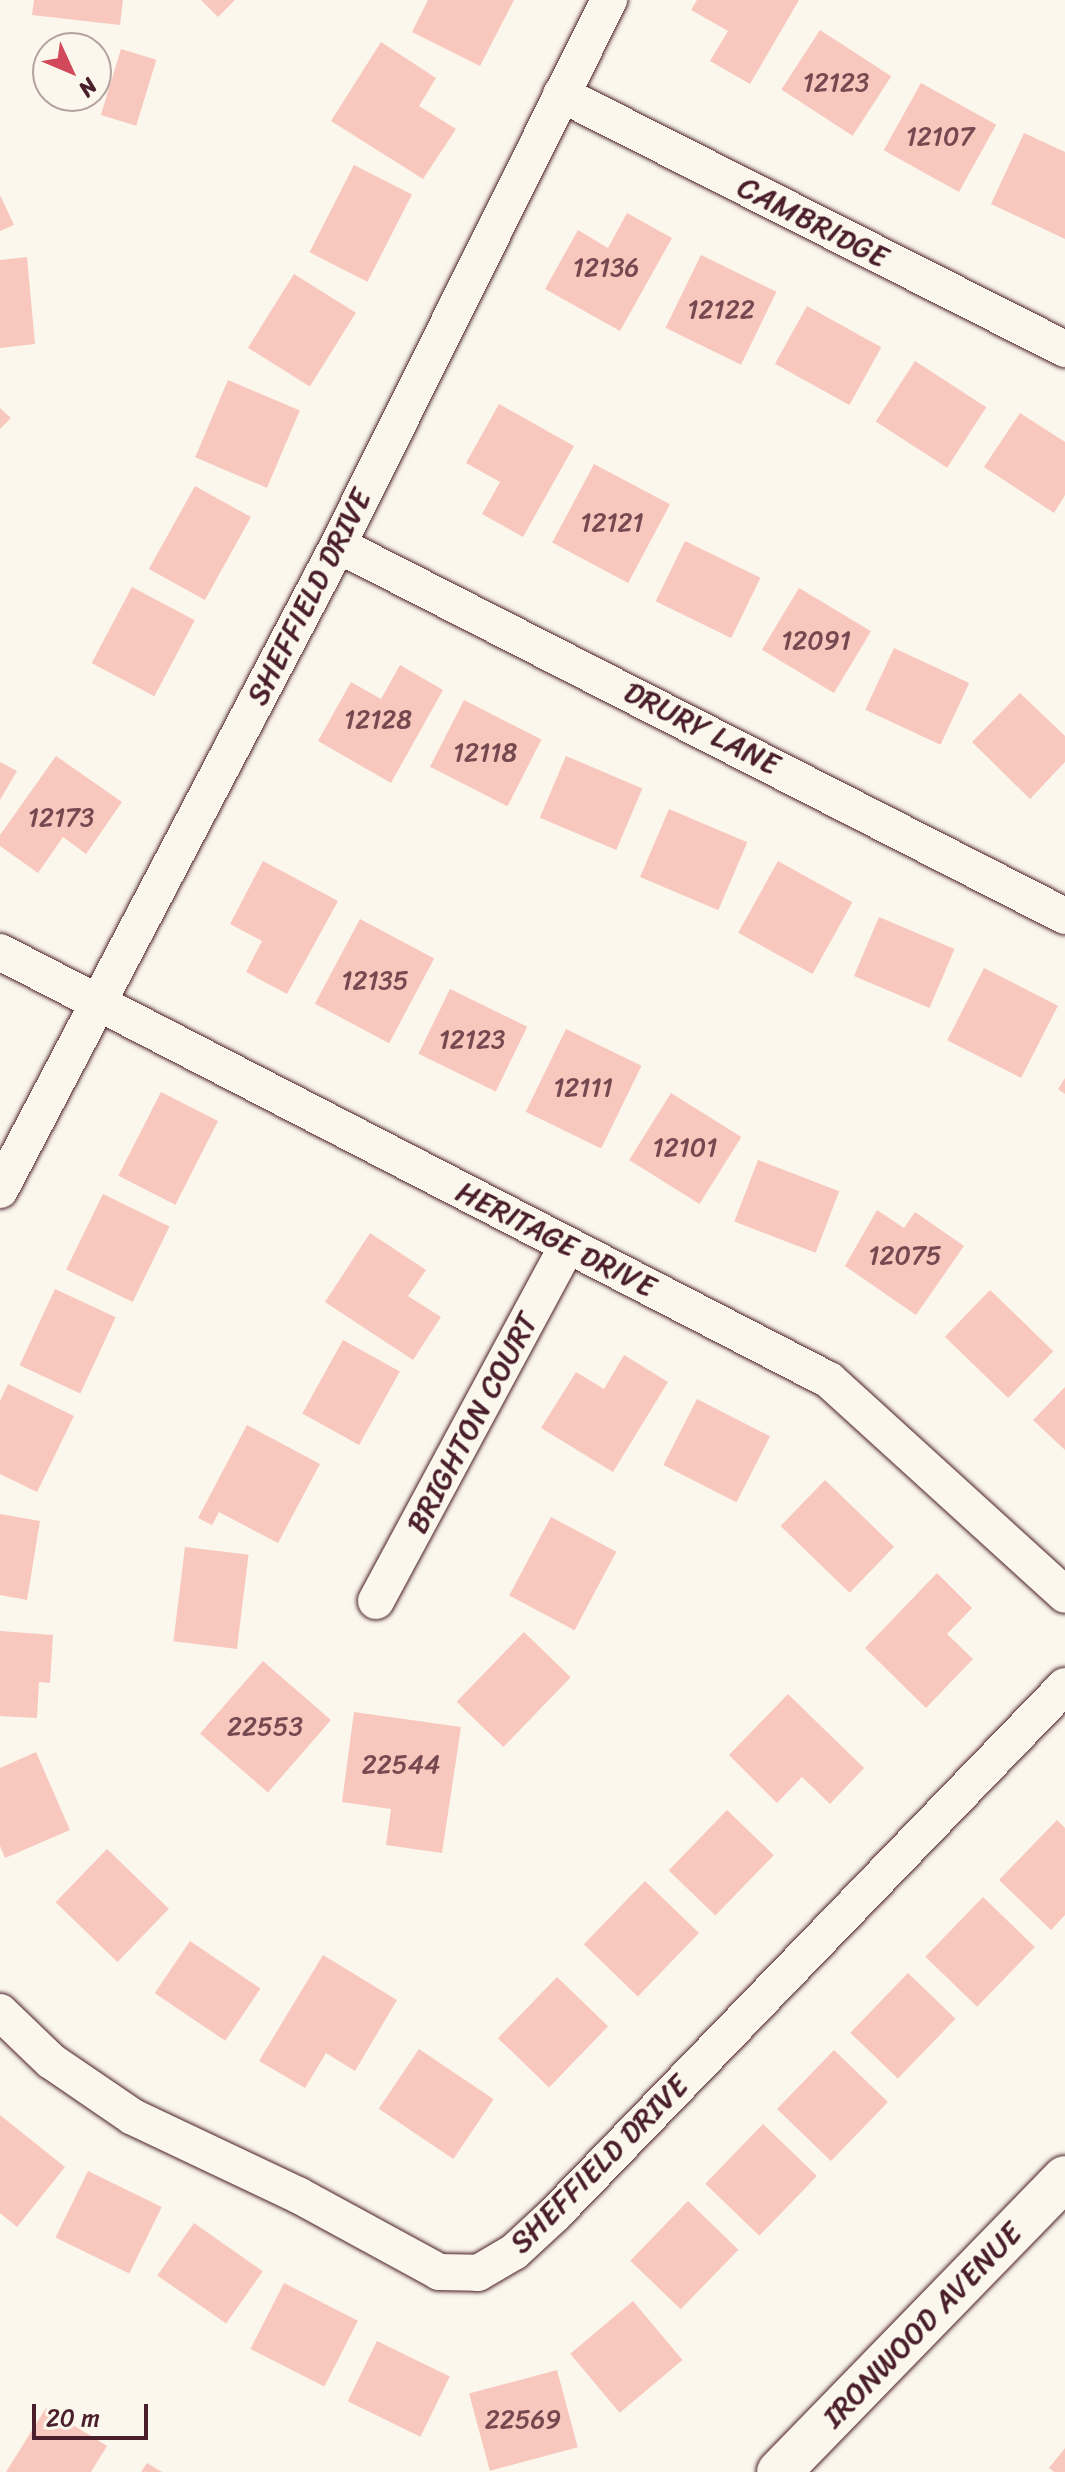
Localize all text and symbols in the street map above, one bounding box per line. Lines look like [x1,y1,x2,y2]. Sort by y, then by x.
north arrow [32,32,112,112]
house number: 12123 [803,67,869,99]
text: N [69,69,108,107]
house number: 12107 [906,121,974,153]
street label: CAMBRIDGE [732,169,894,275]
house number: 12136 [573,252,639,284]
house number: 12122 [687,294,755,326]
street label: SHEFFIELD DRIVE [239,483,379,711]
house number: 12121 [580,507,644,539]
house number: 12091 [781,625,851,657]
street label: DRURY LANE [618,673,786,783]
house number: 12128 [344,704,412,736]
house number: 12118 [453,737,517,769]
house number: 12173 [28,802,94,834]
house number: 12135 [341,965,409,997]
house number: 12123 [439,1024,505,1056]
house number: 12111 [553,1072,613,1104]
house number: 12101 [653,1132,717,1164]
street label: HERITAGE DRIVE [449,1173,663,1305]
house number: 12075 [868,1240,942,1272]
street label: BRIGHTON COURT [399,1307,545,1539]
house number: 22553 [227,1711,303,1743]
house number: 22544 [362,1749,440,1781]
street label: SHEFFIELD DRIVE [502,2067,696,2261]
street label: IRONWOOD AVENUE [815,2215,1029,2435]
scale bar [36,2388,152,2438]
text: 20 m [46,2397,100,2439]
house number: 22569 [485,2404,561,2436]

